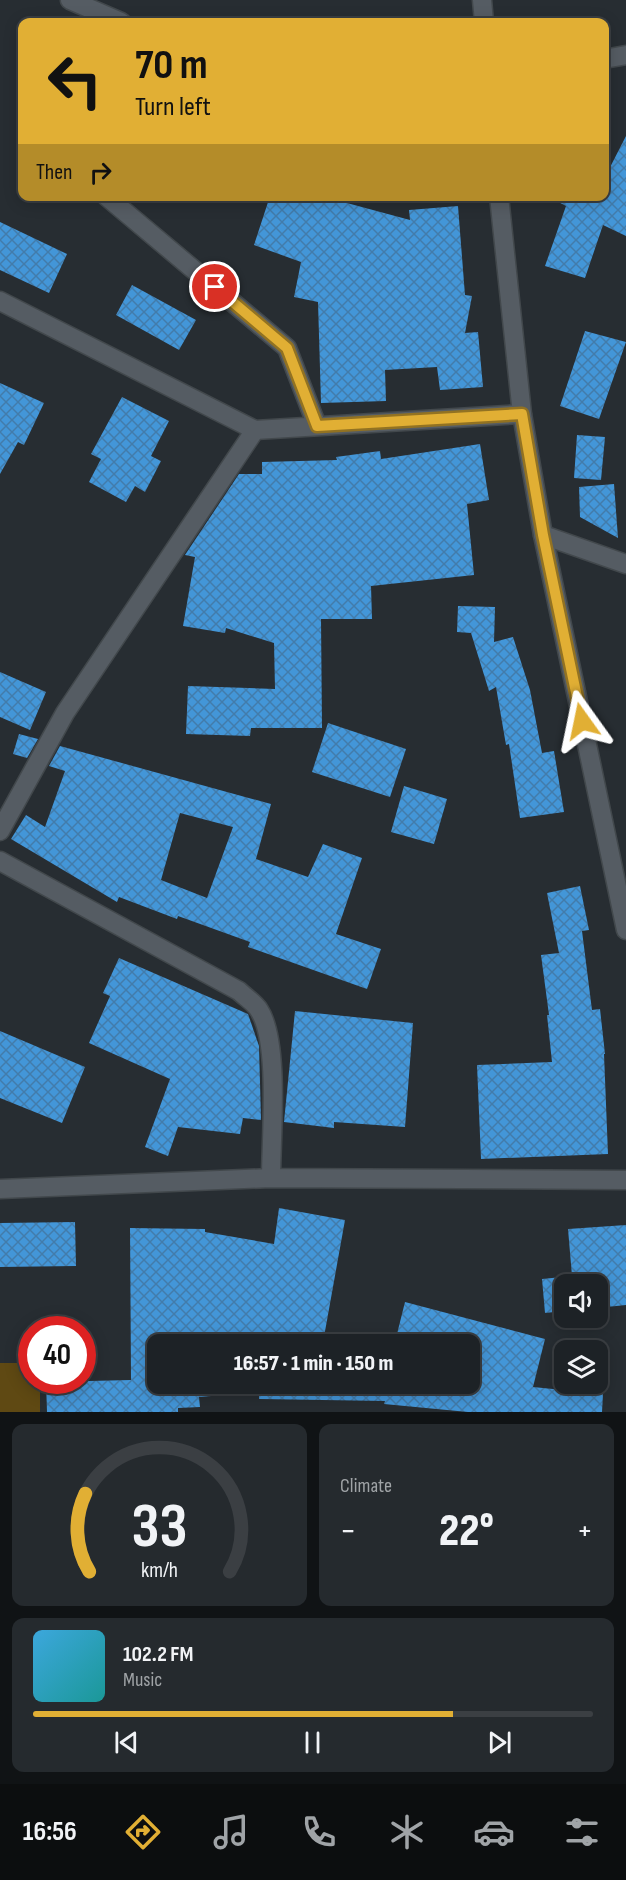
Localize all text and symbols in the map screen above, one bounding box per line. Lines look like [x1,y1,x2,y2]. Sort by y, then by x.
text: 70 m [135,40,208,91]
icon: left [36,42,114,120]
text: Turn left [135,91,211,123]
icon: right [84,156,117,189]
text: Then [36,159,72,186]
pin [189,261,240,312]
icon: arrive [198,270,231,303]
position arrow [550,689,614,753]
map controls [554,1274,608,1394]
button: sound [554,1274,608,1328]
speed limit sign: 40 [18,1316,96,1394]
button: layers [554,1340,608,1394]
text: 16:57 · 1 min · 150 m [234,1350,393,1377]
text: Climate [340,1474,392,1498]
text: 33 [132,1490,187,1565]
text: 22° [439,1504,494,1559]
text: − [340,1511,356,1551]
text: + [577,1511,593,1551]
text: km/h [141,1558,178,1583]
text: 102.2 FM [123,1641,193,1668]
text: Music [123,1668,162,1692]
icon: previous [110,1726,143,1759]
icon: pause [296,1726,329,1759]
icon: next [483,1726,516,1759]
icon: directions [122,1811,164,1853]
icon: music [210,1811,252,1853]
icon: phone [298,1811,340,1853]
icon: climate [386,1811,428,1853]
icon: car [473,1811,515,1853]
icon: filters [561,1811,603,1853]
text: 16:56 [23,1816,77,1848]

